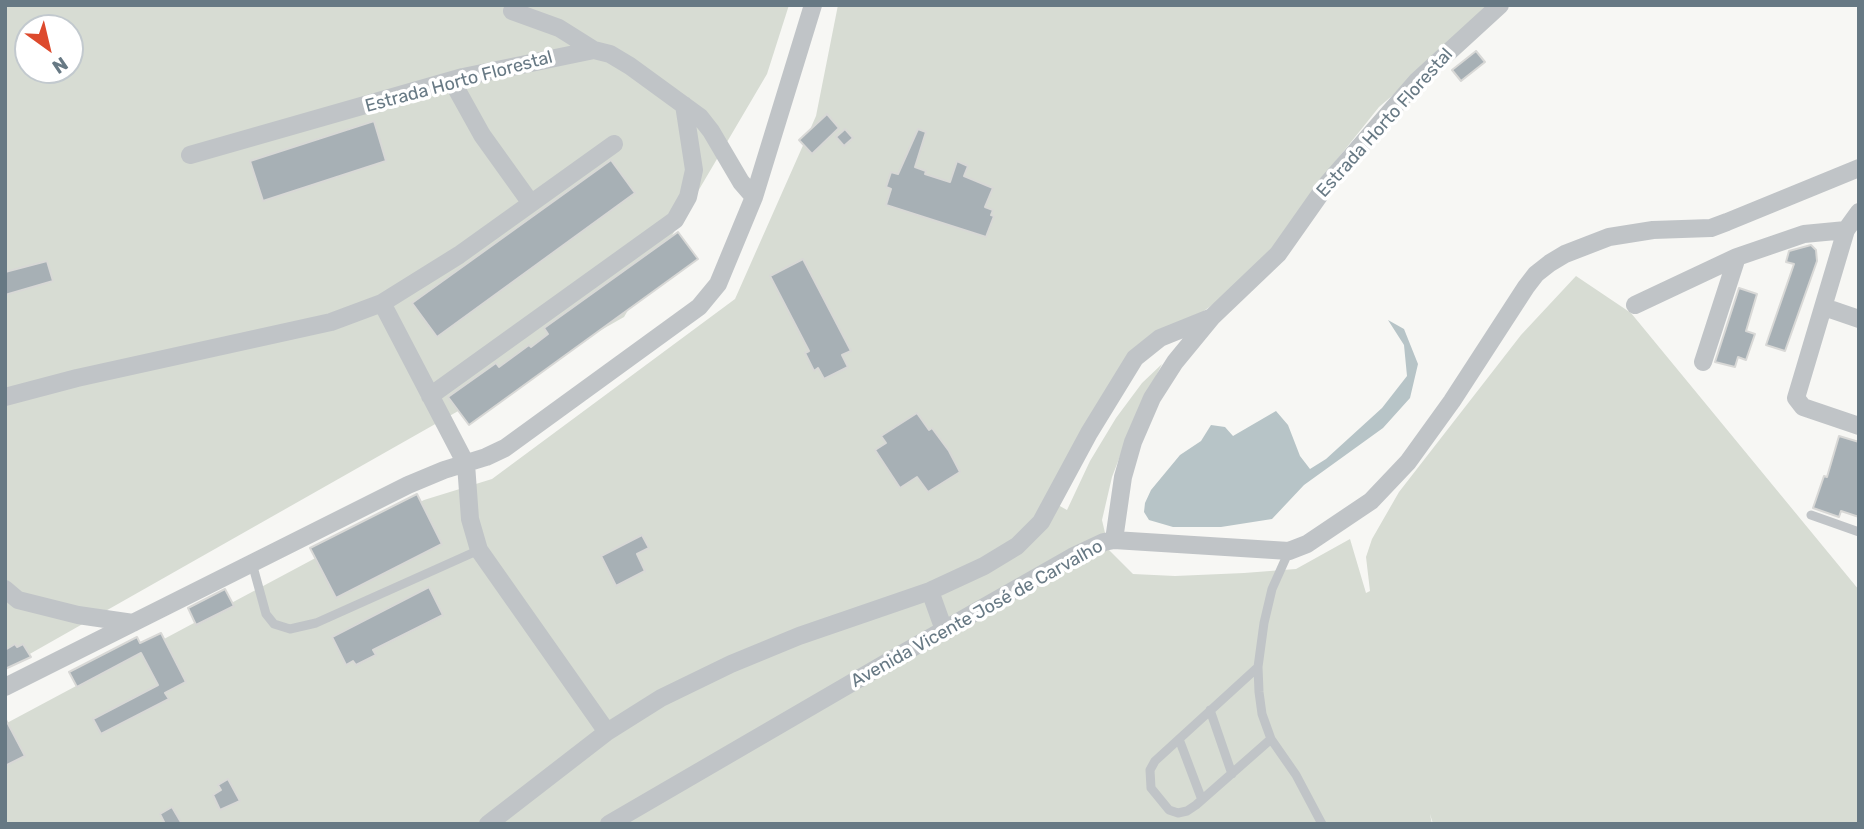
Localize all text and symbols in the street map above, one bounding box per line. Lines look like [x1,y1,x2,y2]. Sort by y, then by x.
north arrow [14,14,84,84]
street label: Estrada Horto Florestal [1312,44,1458,202]
street label: Estrada Horto Florestal [363,47,555,117]
text: N [48,52,72,79]
street label: Avenida Vicente José de Carvalho [847,536,1107,692]

